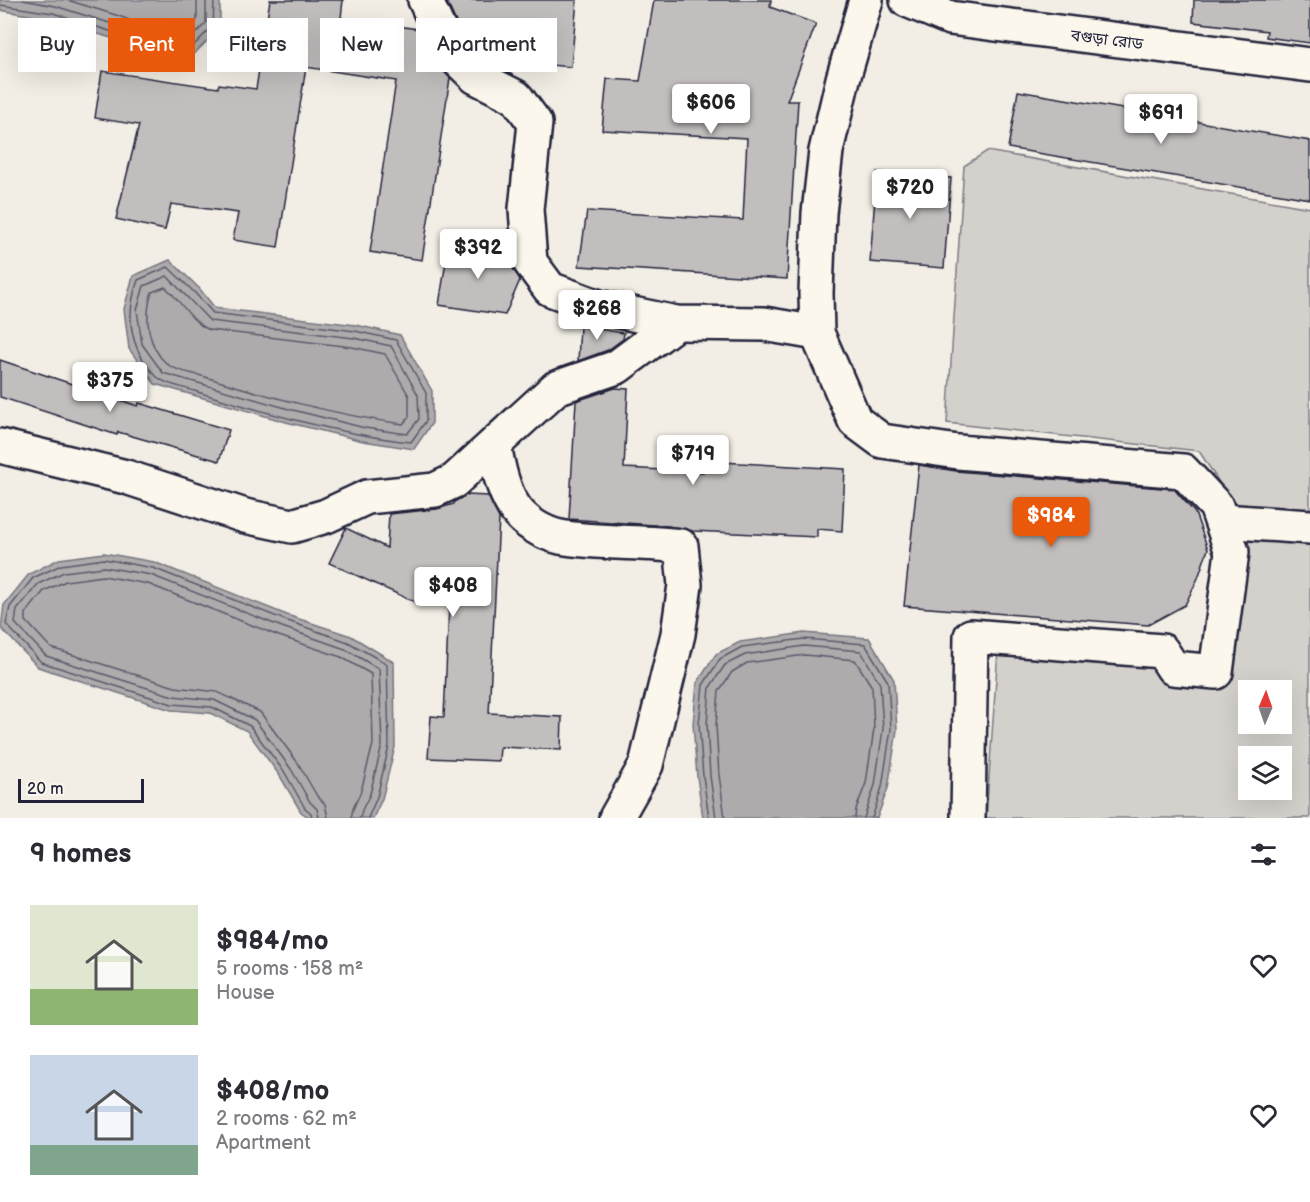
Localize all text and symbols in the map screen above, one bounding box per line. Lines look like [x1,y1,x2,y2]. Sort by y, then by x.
chip: Buy [18,18,96,72]
chip: Rent [108,18,195,72]
chip: Filters [207,18,308,72]
chip: New [320,18,404,72]
chip: Apartment [416,18,557,72]
street label: বগুড়া রোড [1069,27,1145,54]
pin: $606 [675,84,747,135]
text: $606 [686,91,736,115]
pin: $691 [1125,94,1197,145]
text: $691 [1138,101,1184,125]
pin: $720 [874,169,946,220]
text: $720 [886,176,934,200]
pin: $392 [442,229,514,280]
text: $392 [454,236,502,260]
pin: $268 [561,290,633,341]
text: $268 [572,297,622,321]
pin: $375 [74,362,146,413]
text: $375 [86,369,134,393]
pin: $719 [657,435,729,486]
text: $719 [671,442,715,466]
pin: $984 [1015,497,1087,548]
text: $984 [1027,504,1075,528]
pin: $408 [417,567,489,618]
text: $408 [428,574,478,598]
north arrow [1238,680,1292,734]
map controls [1238,680,1292,800]
button: layers [1238,746,1292,800]
scale bar [18,776,144,804]
text: 20 m [27,780,63,799]
icon: filters [1247,838,1280,871]
text: 9 homes [30,839,131,870]
text: $984/mo [216,926,328,957]
icon: home [78,929,150,1001]
icon: heart [1247,949,1280,982]
text: 5 rooms · 158 m² [216,957,363,981]
text: House [216,981,275,1005]
text: $408/mo [216,1076,329,1107]
icon: home [78,1079,150,1151]
icon: heart [1247,1099,1280,1132]
text: 2 rooms · 62 m² [216,1107,357,1131]
text: Apartment [216,1131,311,1155]

